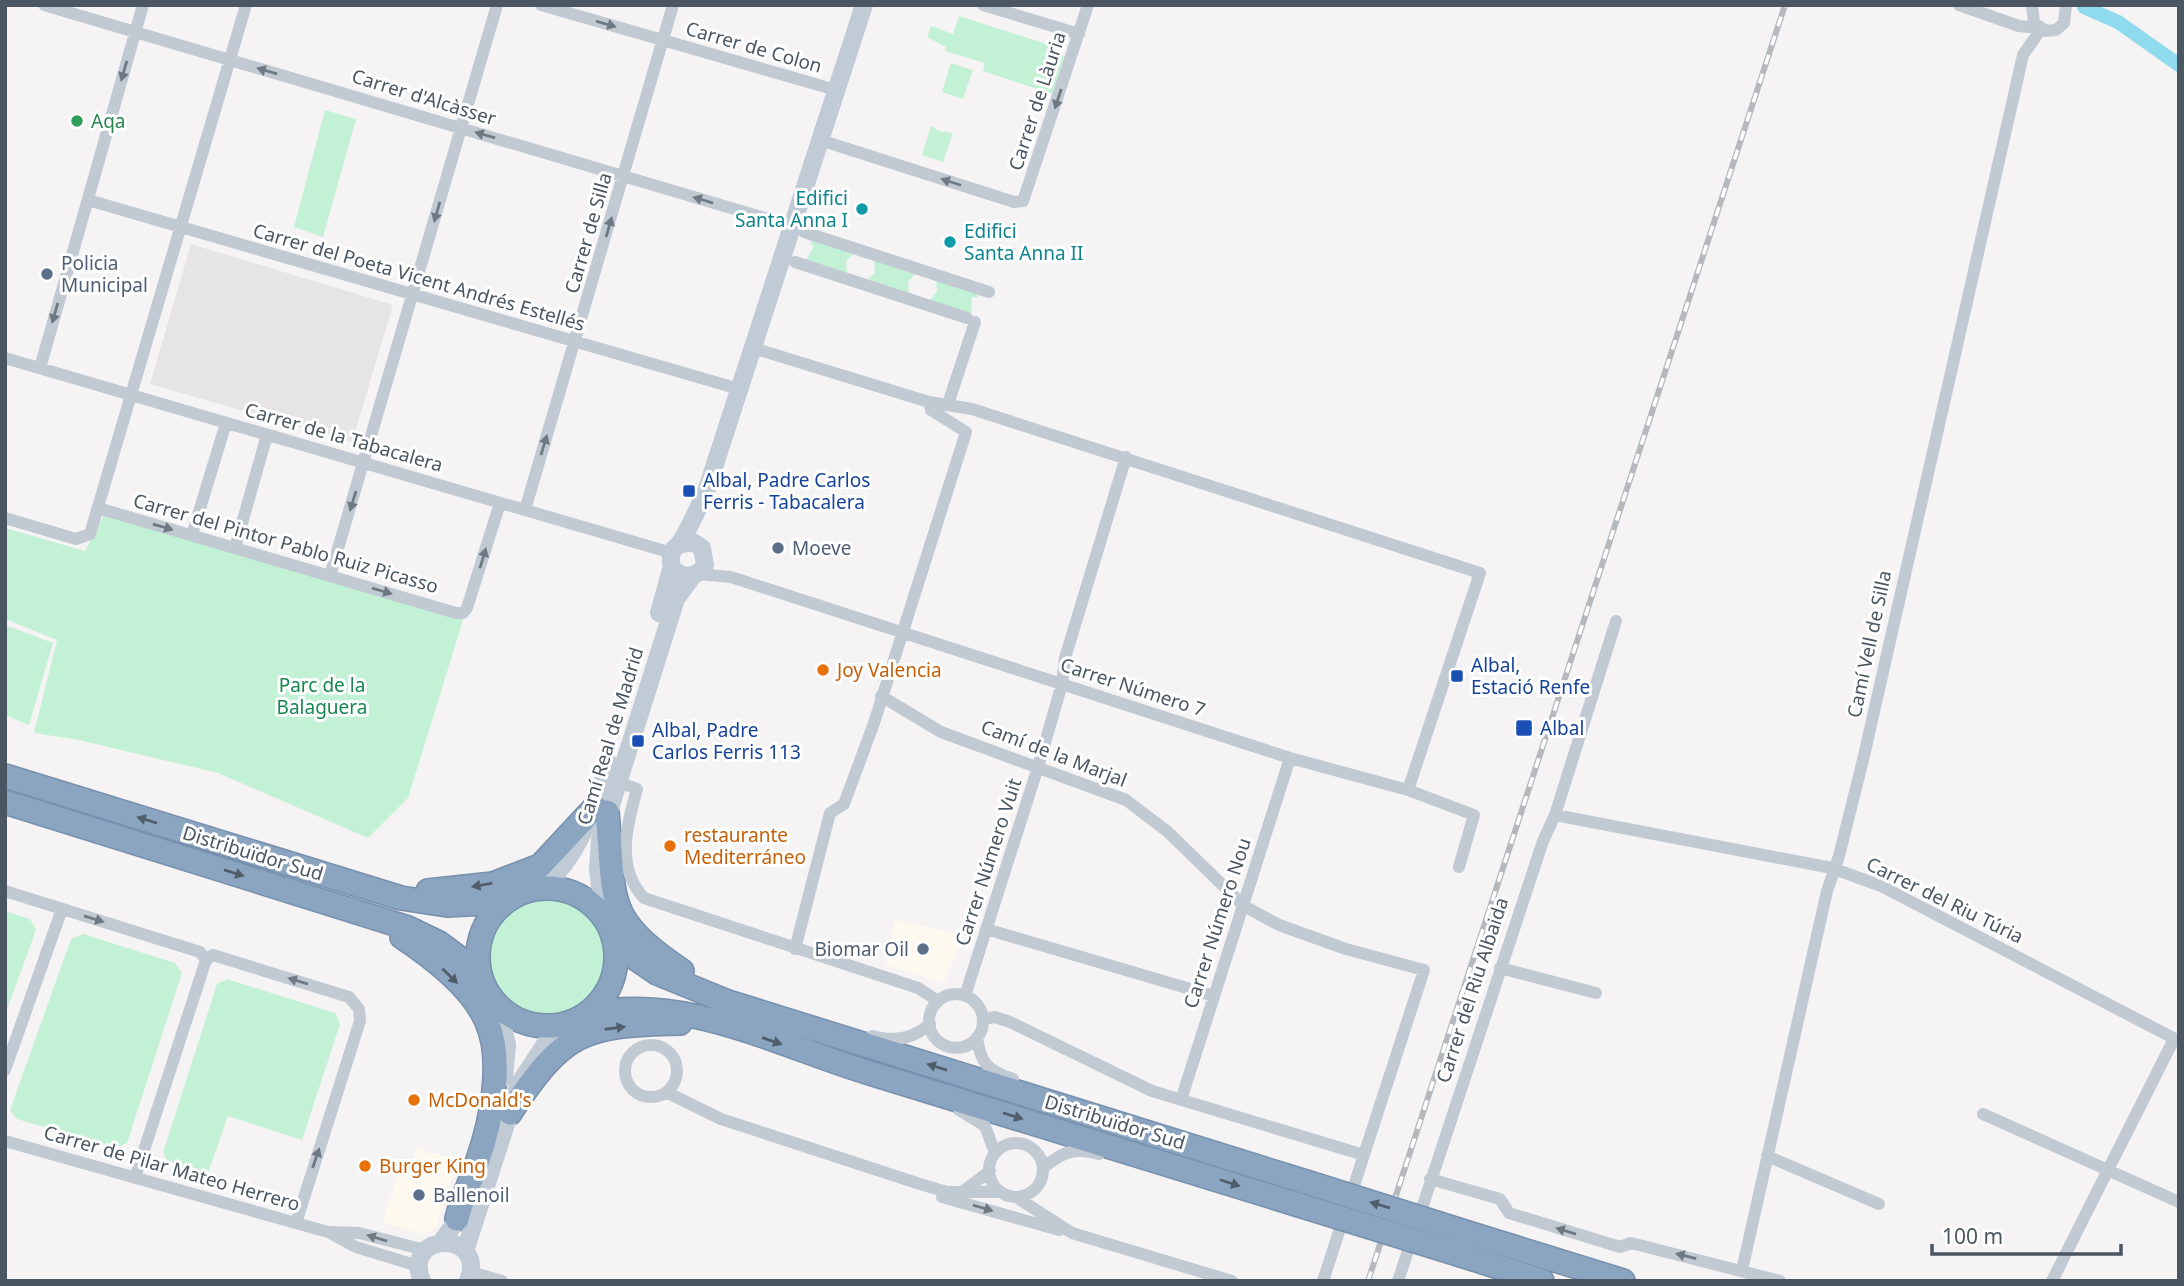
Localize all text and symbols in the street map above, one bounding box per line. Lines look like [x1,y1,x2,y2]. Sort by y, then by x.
street label: Carrer de Colon [683,15,825,79]
one-way arrow [595,19,617,30]
street label: Carrer de Làuria [1002,28,1072,174]
one-way arrow [118,60,129,82]
street label: Carrer d'Alcàsser [349,63,500,131]
one-way arrow [256,65,277,75]
one-way arrow [1052,89,1063,110]
place label: Aqa [91,108,126,134]
marker: Aqa [69,113,85,129]
one-way arrow [474,130,495,140]
street label: Carrer de Silla [558,170,618,296]
one-way arrow [940,176,961,187]
place label: Edifici Santa Anna I [735,185,848,233]
one-way arrow [693,194,714,204]
marker: Edifici Santa Anna I [854,201,870,217]
one-way arrow [432,202,442,223]
one-way arrow [605,216,615,237]
street label: Carrer del Poeta Vicent Andrés Estellés [250,217,588,337]
place label: Edifici Santa Anna II [964,218,1083,266]
marker: Edifici Santa Anna II [942,234,958,250]
place label: Policia Municipal [61,250,148,298]
marker: Policia Municipal [39,266,55,282]
one-way arrow [50,303,60,324]
street label: Carrer de la Tabacalera [242,396,446,478]
one-way arrow [540,434,550,455]
place label: Albal, Padre Carlos Ferris - Tabacalera [703,467,870,515]
marker: Albal, Padre Carlos Ferris - Tabacalera [681,483,697,499]
street label: Carrer del Pintor Pablo Ruiz Picasso [130,487,442,599]
one-way arrow [347,491,357,512]
one-way arrow [153,522,175,533]
place label: Moeve [792,535,851,561]
marker: Moeve [770,540,786,556]
one-way arrow [478,548,488,569]
street label: Camí Vell de Silla [1841,568,1897,720]
one-way arrow [371,587,392,597]
street label: Camí Real de Madrid [571,644,649,828]
street label: Carrer Número 7 [1057,651,1209,723]
place label: Albal, Estació Renfe [1471,652,1590,700]
place label: Joy Valencia [835,657,942,683]
marker: Joy Valencia [815,662,831,678]
marker: Albal, Estació Renfe [1449,668,1465,684]
park label: Parc de la Balaguera [277,672,367,720]
street label: Camí de la Marjal [977,713,1131,793]
place label: Albal [1540,715,1584,741]
place label: Albal, Padre Carlos Ferris 113 [652,717,801,765]
marker: Albal [1514,718,1534,738]
marker: Albal, Padre Carlos Ferris 113 [630,733,646,749]
street label: Carrer Número Vuit [949,775,1027,949]
one-way arrow [136,814,157,825]
street label: Distribuïdor Sud [180,819,326,887]
place label: restaurante Mediterráneo [684,822,806,870]
street label: Carrer Número Nou [1177,834,1257,1012]
marker: restaurante Mediterráneo [662,838,678,854]
street label: Carrer del Riu Túria [1862,851,2028,949]
one-way arrow [224,869,245,879]
one-way arrow [471,880,493,891]
street label: Carrer del Riu Albaida [1430,894,1514,1086]
one-way arrow [83,914,104,924]
place label: Biomar Oil [814,936,909,962]
marker: Biomar Oil [915,941,931,957]
one-way arrow [441,967,458,983]
one-way arrow [288,976,309,986]
one-way arrow [604,1022,626,1033]
one-way arrow [761,1036,782,1047]
one-way arrow [926,1061,947,1072]
place label: McDonald's [428,1087,532,1113]
street label: Distribuïdor Sud [1042,1088,1188,1156]
marker: McDonald's [406,1092,422,1108]
one-way arrow [1002,1111,1023,1121]
street label: Carrer de Pilar Mateo Herrero [41,1119,303,1217]
one-way arrow [311,1147,322,1168]
place label: Burger King [379,1153,486,1179]
marker: Burger King [357,1158,373,1174]
one-way arrow [1220,1178,1241,1189]
place label: Ballenoil [433,1182,510,1208]
marker: Ballenoil [411,1187,427,1203]
one-way arrow [1369,1199,1390,1210]
one-way arrow [973,1204,994,1214]
scale bar [1932,1212,2121,1256]
text: 100 m [1942,1222,2003,1250]
one-way arrow [1555,1225,1576,1235]
one-way arrow [366,1233,387,1243]
one-way arrow [1675,1250,1697,1261]

